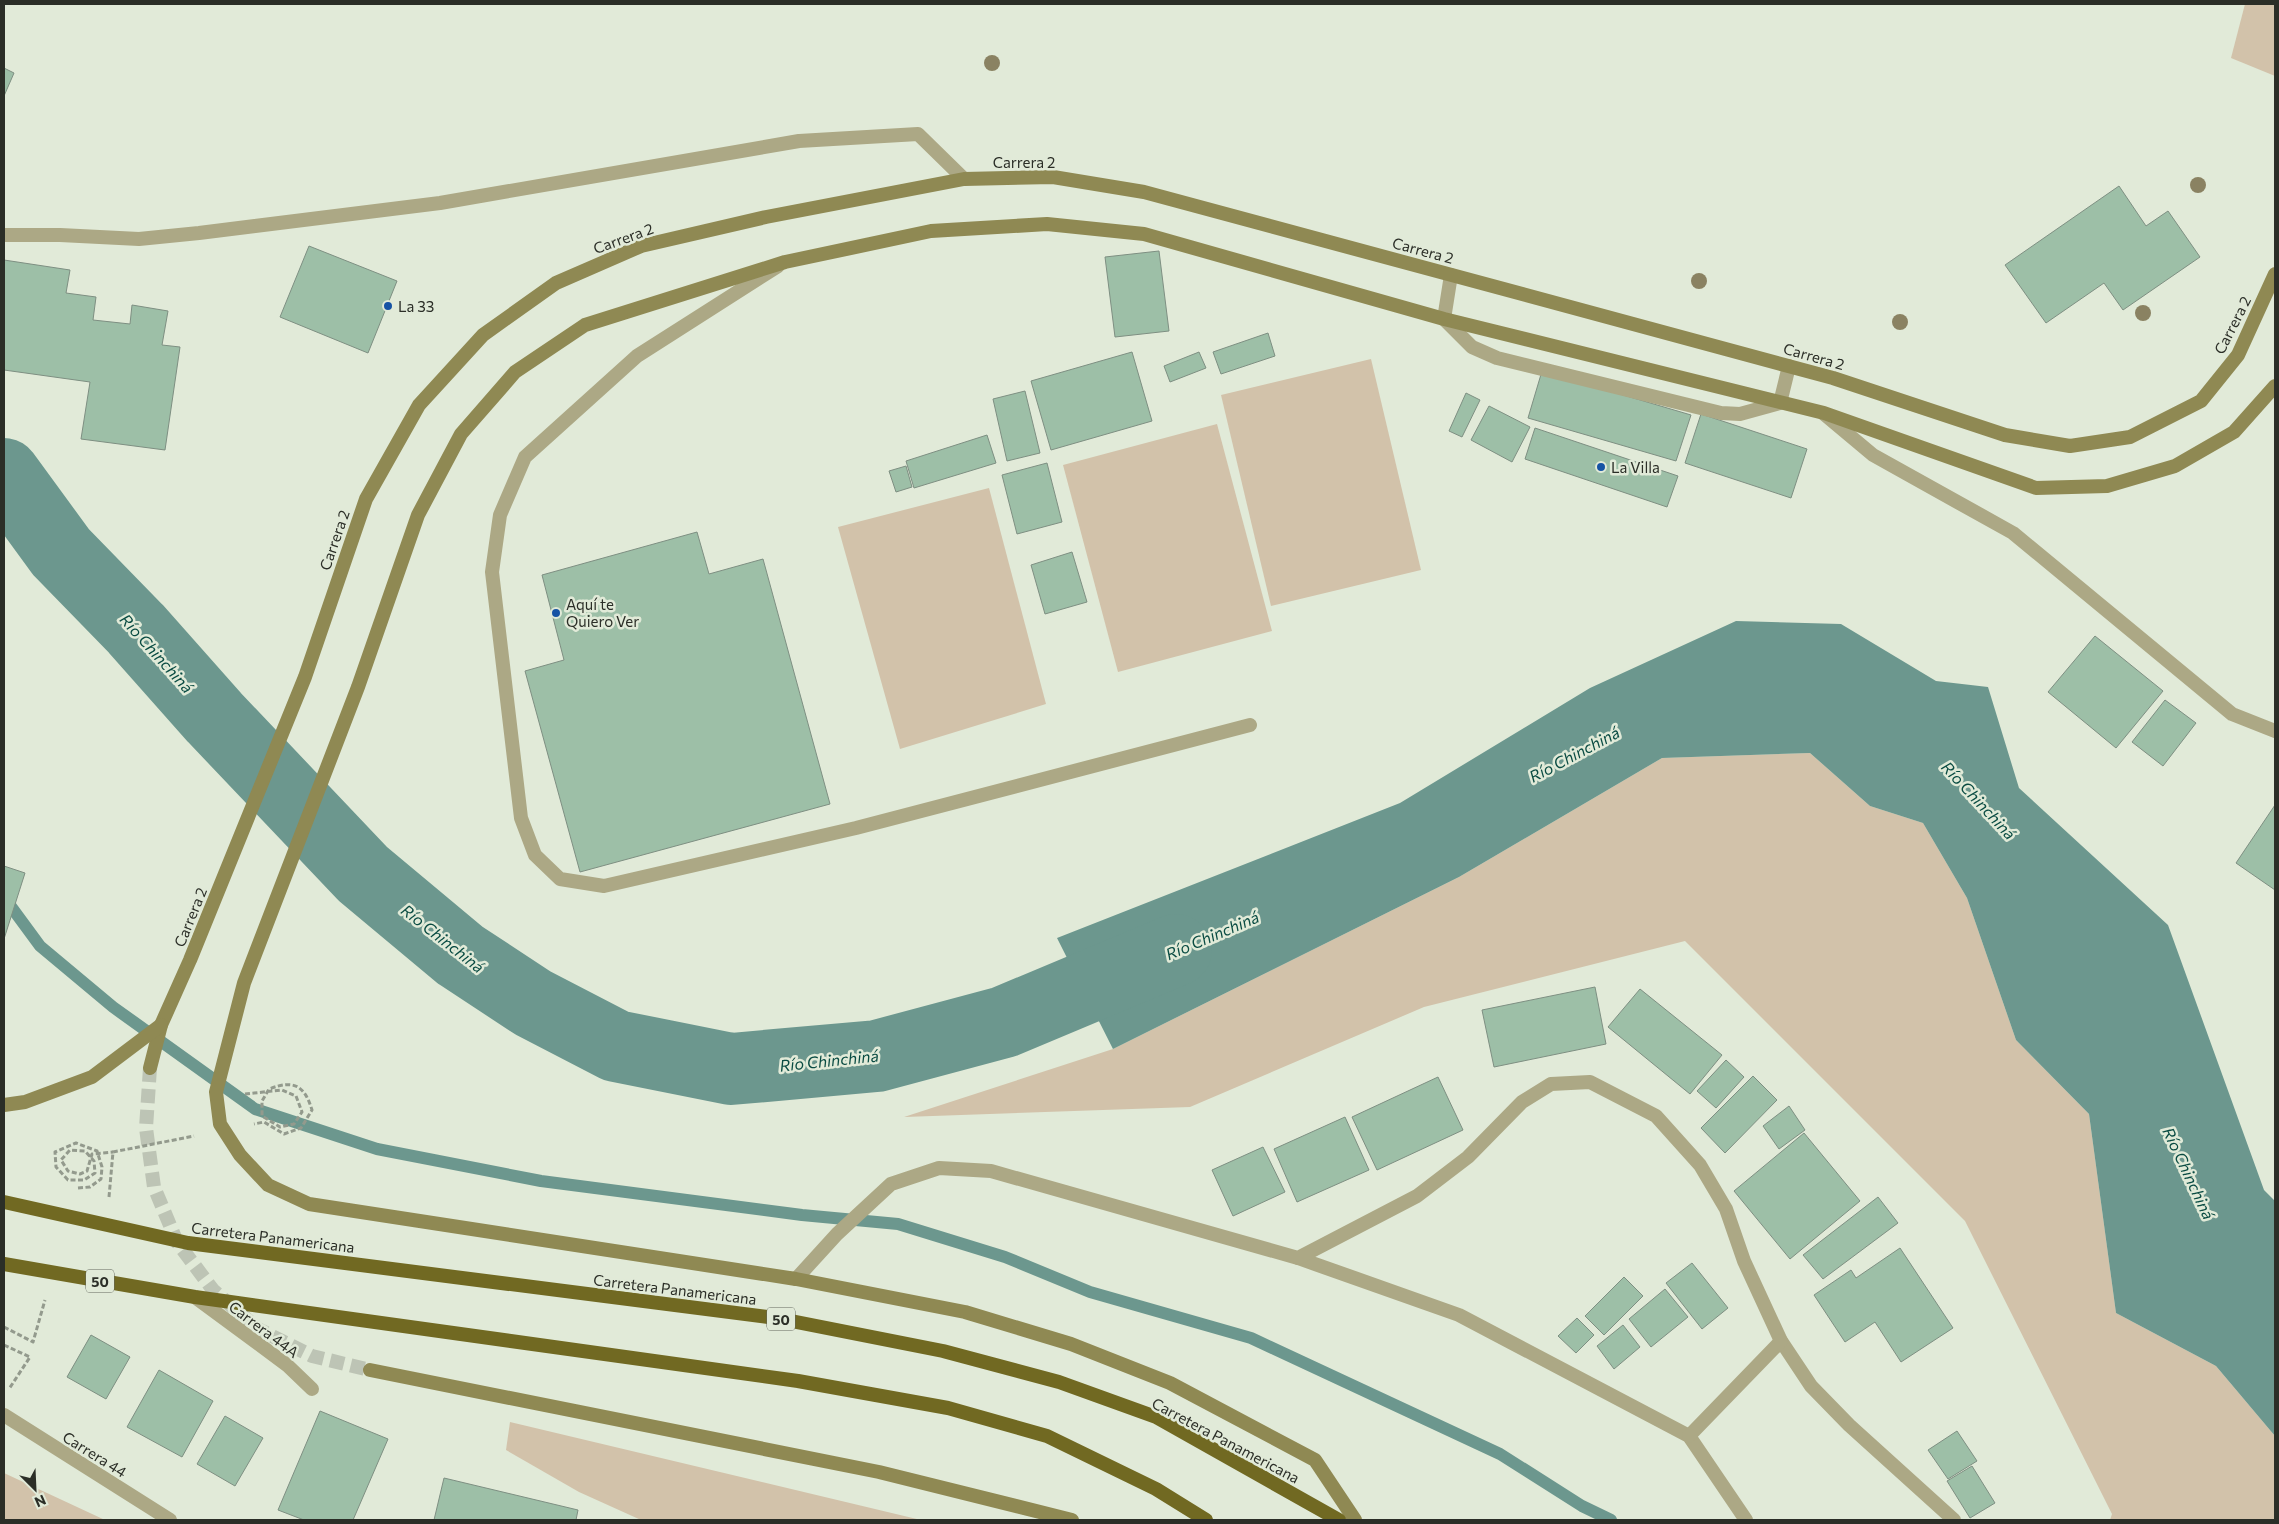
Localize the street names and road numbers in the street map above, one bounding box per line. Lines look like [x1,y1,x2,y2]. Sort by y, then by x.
street label: Carrera 2 [993,153,1055,171]
street label: Carrera 2 [590,219,656,257]
street label: Carrera 2 [1390,233,1456,267]
street label: Carrera 2 [2210,293,2254,357]
street label: Carrera 2 [1781,339,1847,373]
street label: Carrera 2 [315,507,353,573]
street label: Carrera 2 [170,885,210,949]
street label: Carretera Panamericana [190,1218,356,1256]
road number: 50 [86,1270,114,1292]
street label: Carretera Panamericana [592,1270,758,1308]
street label: Carrera 44A [226,1297,302,1361]
road number: 50 [767,1308,795,1330]
street label: Carretera Panamericana [1149,1393,1303,1487]
street label: Carrera 44 [60,1427,130,1481]

